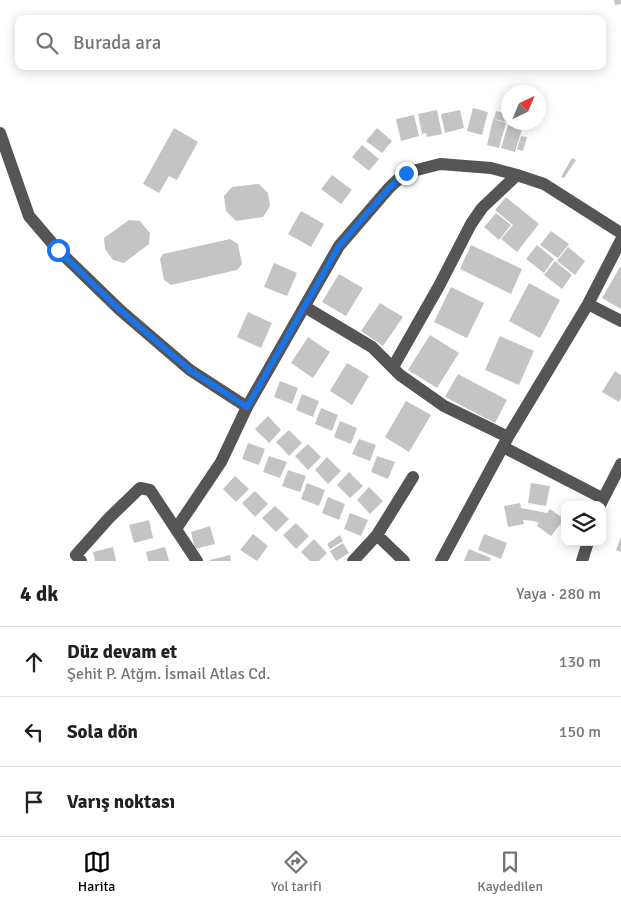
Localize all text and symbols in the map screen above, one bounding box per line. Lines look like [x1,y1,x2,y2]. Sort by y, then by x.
search box [15,15,606,70]
icon: search [33,29,61,57]
text: Burada ara [73,31,161,55]
north arrow [501,85,546,130]
route end [395,162,418,185]
route start [47,239,70,262]
map controls [561,501,606,546]
button: layers [561,501,606,546]
text: 4 dk [20,581,58,607]
text: Yaya · 280 m [516,584,601,604]
text: Düz devam et [67,640,177,664]
icon: ahead [20,648,48,676]
text: 130 m [559,652,601,672]
text: Şehit P. Atğm. İsmail Atlas Cd. [67,664,270,684]
icon: left [20,718,48,746]
text: Sola dön [67,720,138,744]
text: 150 m [559,722,601,742]
icon: arrive [20,788,48,816]
text: Varış noktası [67,790,175,814]
tab: Harita [78,848,115,895]
tab: Yol tarifi [271,848,322,895]
tab: Kaydedilen [477,848,543,895]

